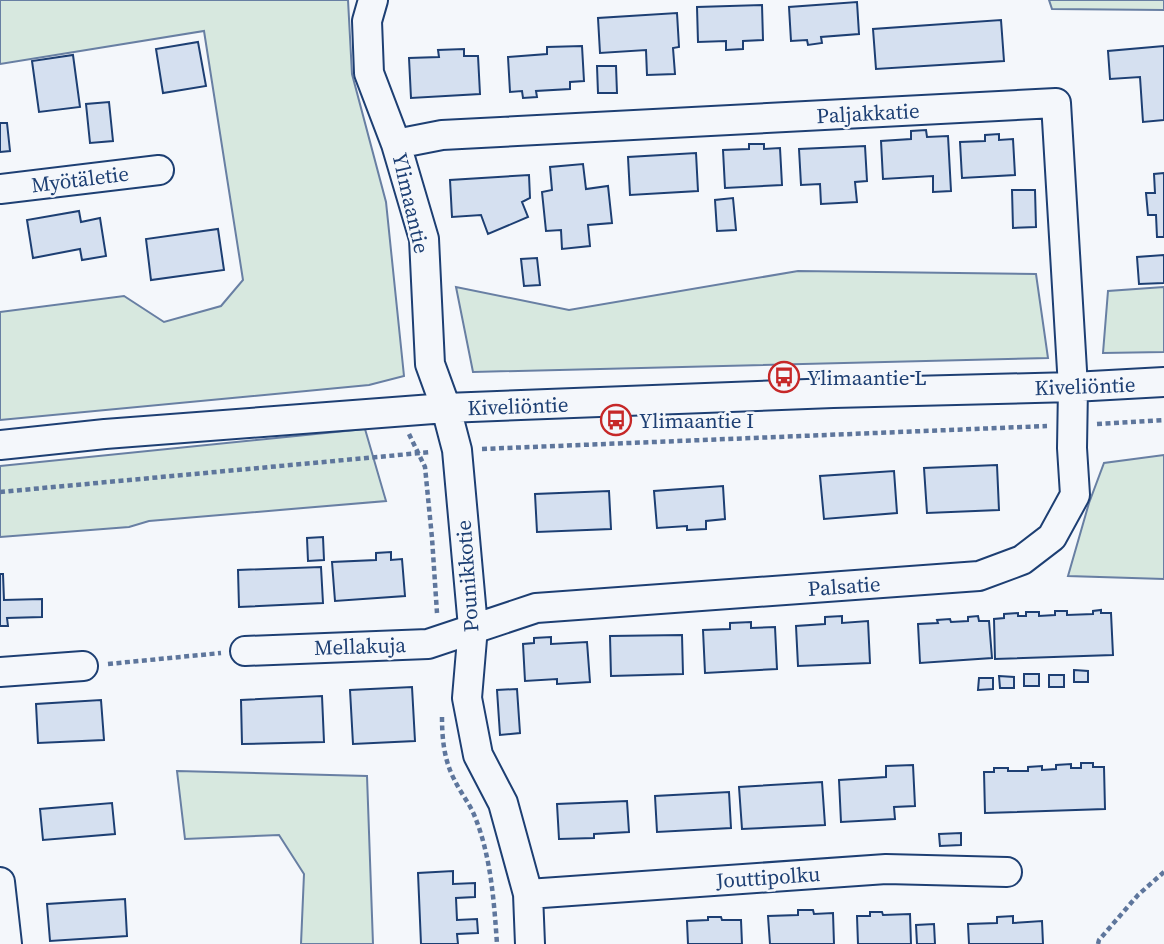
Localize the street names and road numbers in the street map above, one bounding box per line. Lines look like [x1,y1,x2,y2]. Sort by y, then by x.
street label: Paljakkatie [816,96,920,130]
street label: Ylimaantie [385,150,437,256]
street label: Myötäletie [29,159,131,199]
street label: Kiveliöntie [1034,370,1136,402]
street label: Kiveliöntie [467,390,569,422]
street label: Pounikkotie [449,519,485,633]
street label: Palsatie [807,569,881,603]
street label: Mellakuja [313,630,407,662]
street label: Jouttipolku [714,859,821,895]

